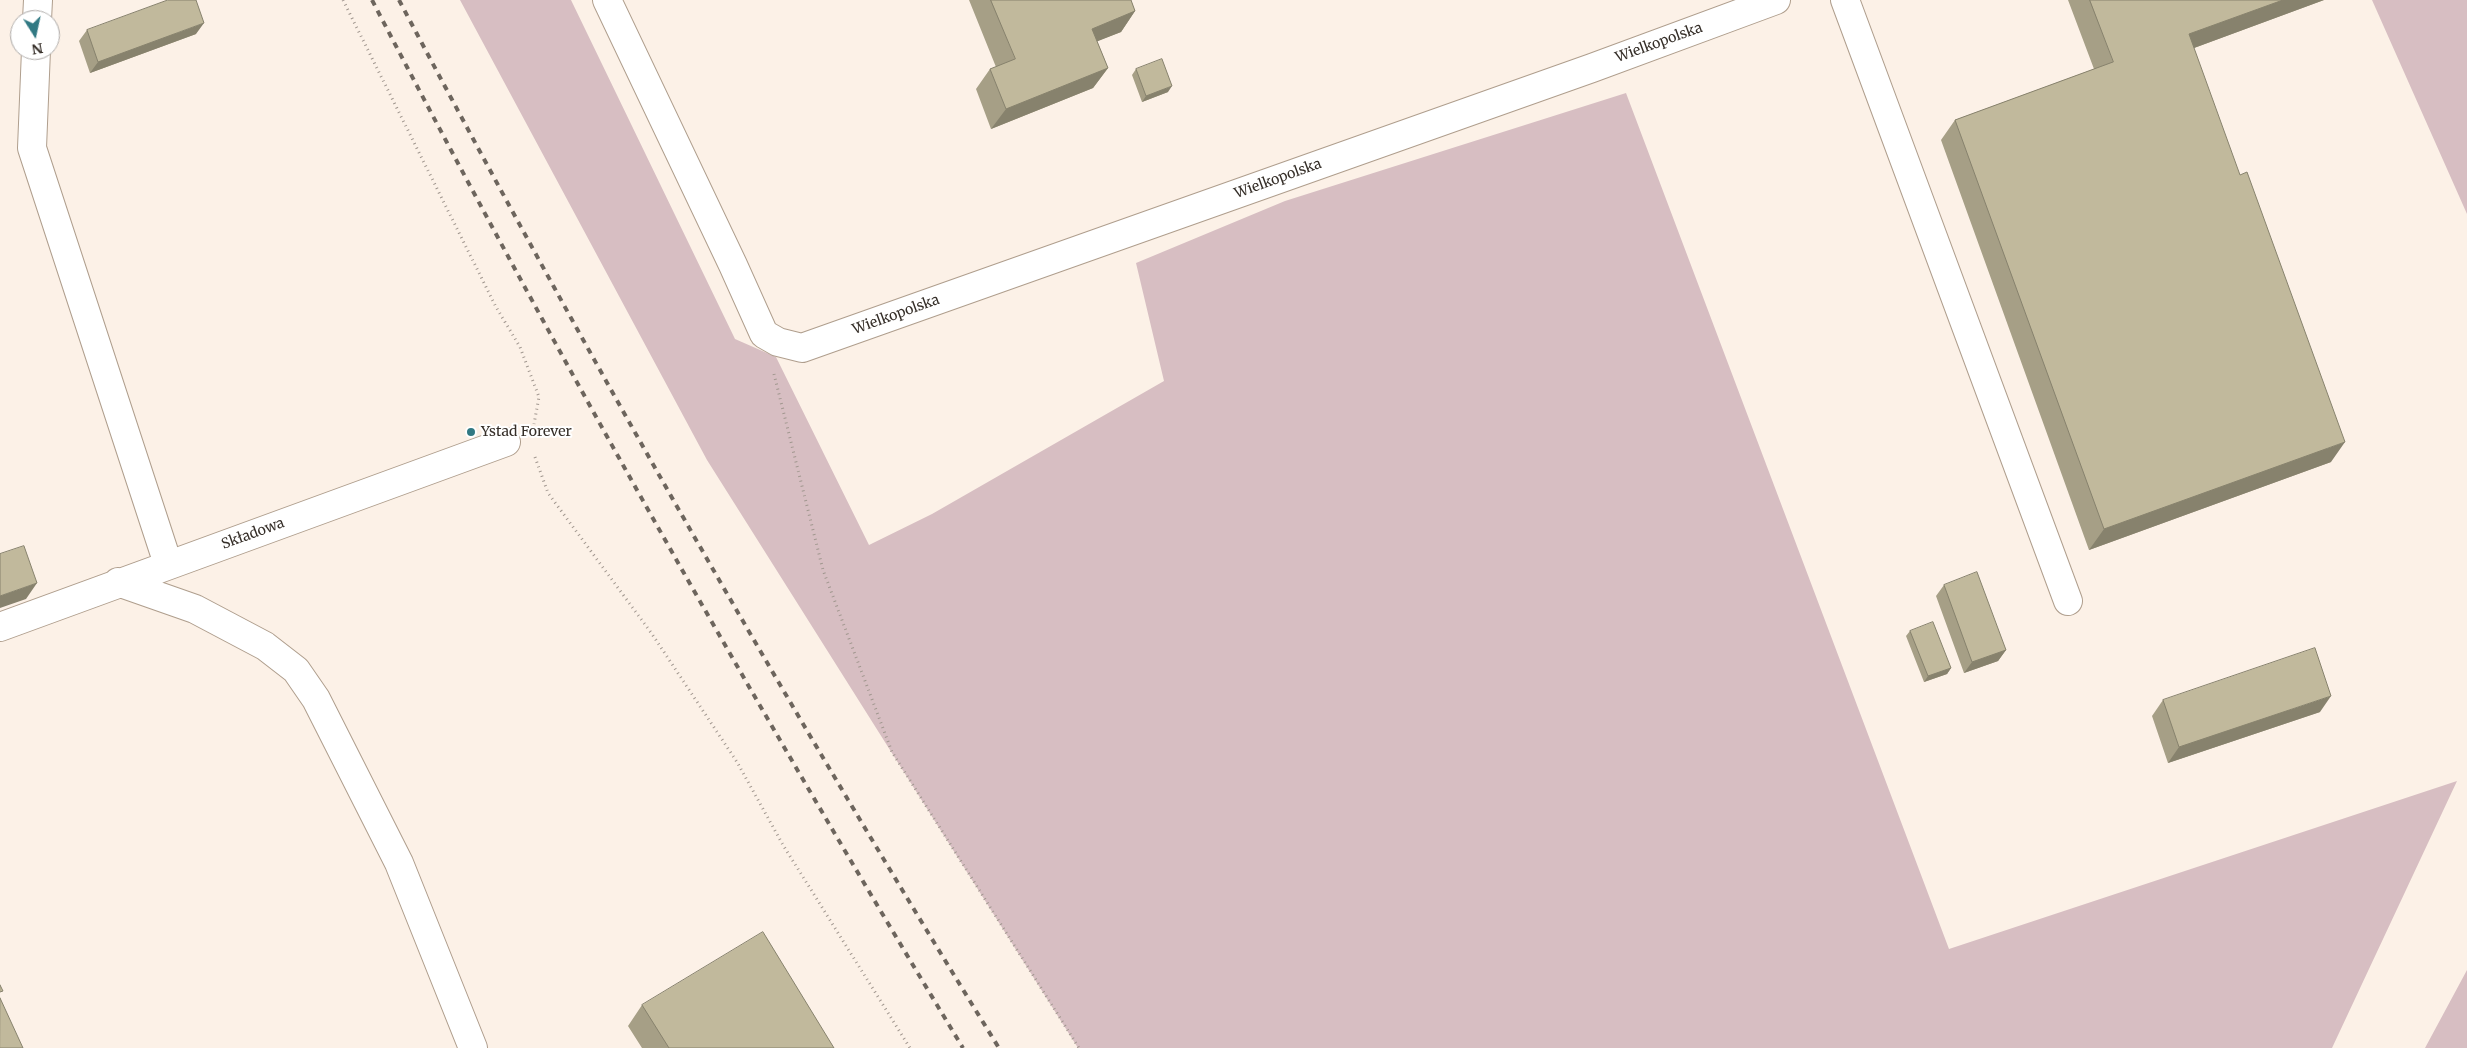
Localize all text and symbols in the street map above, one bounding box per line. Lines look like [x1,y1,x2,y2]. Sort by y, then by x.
north arrow [10,10,60,60]
street label: Wielkopolska [1613,20,1705,66]
text: N [30,39,44,59]
street label: Wielkopolska [1232,156,1324,202]
street label: Wielkopolska [850,292,942,338]
place label: Ystad Forever [481,424,572,440]
marker: Ystad Forever [465,426,477,438]
street label: Składowa [219,515,287,553]

